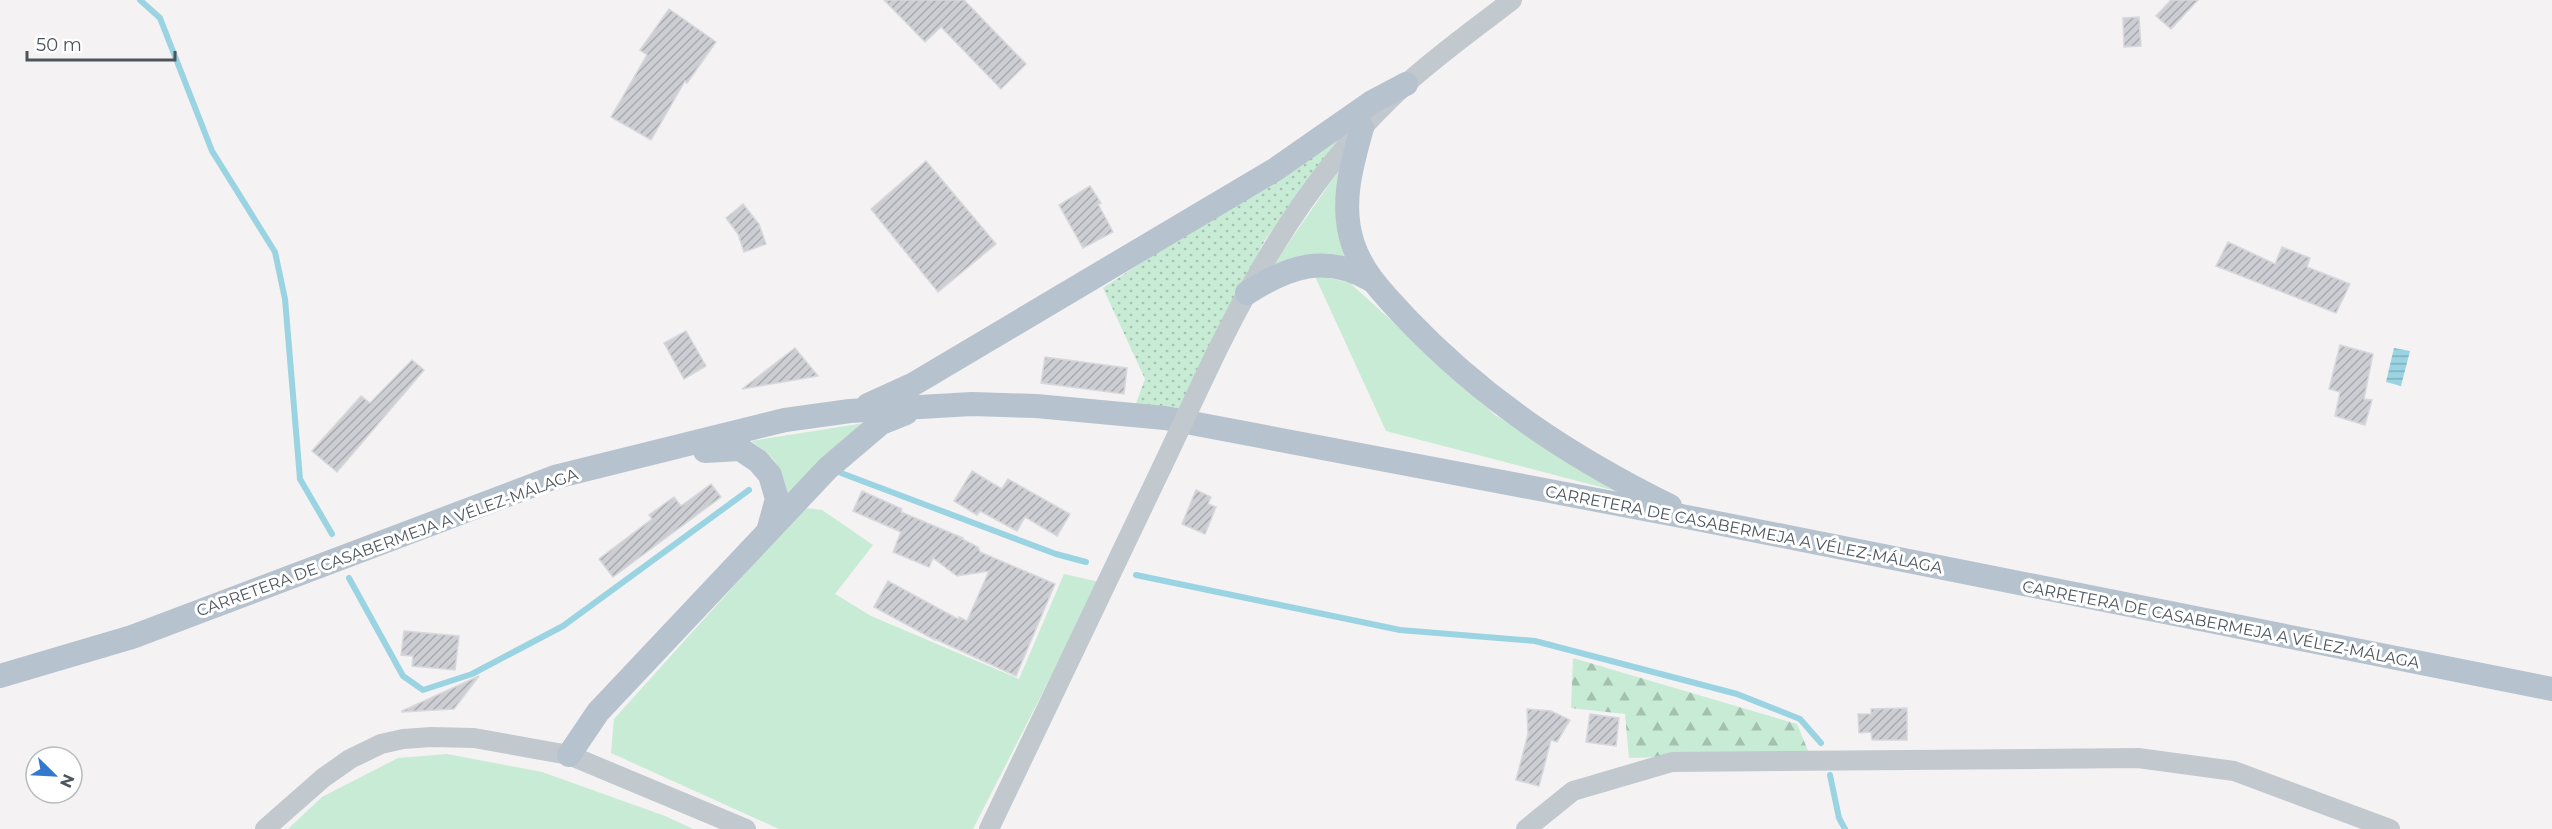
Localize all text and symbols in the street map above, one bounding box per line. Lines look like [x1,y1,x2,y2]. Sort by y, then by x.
scale bar [27,24,176,62]
text: 50 m [36,34,82,56]
street label: CARRETERA DE CASABERMEJA A VÉLEZ-MÁLAGA [194,464,581,621]
street label: CARRETERA DE CASABERMEJA A VÉLEZ-MÁLAGA [1544,482,1945,577]
street label: CARRETERA DE CASABERMEJA A VÉLEZ-MÁLAGA [2021,577,2422,672]
north arrow [24,745,84,805]
text: N [56,771,79,791]

